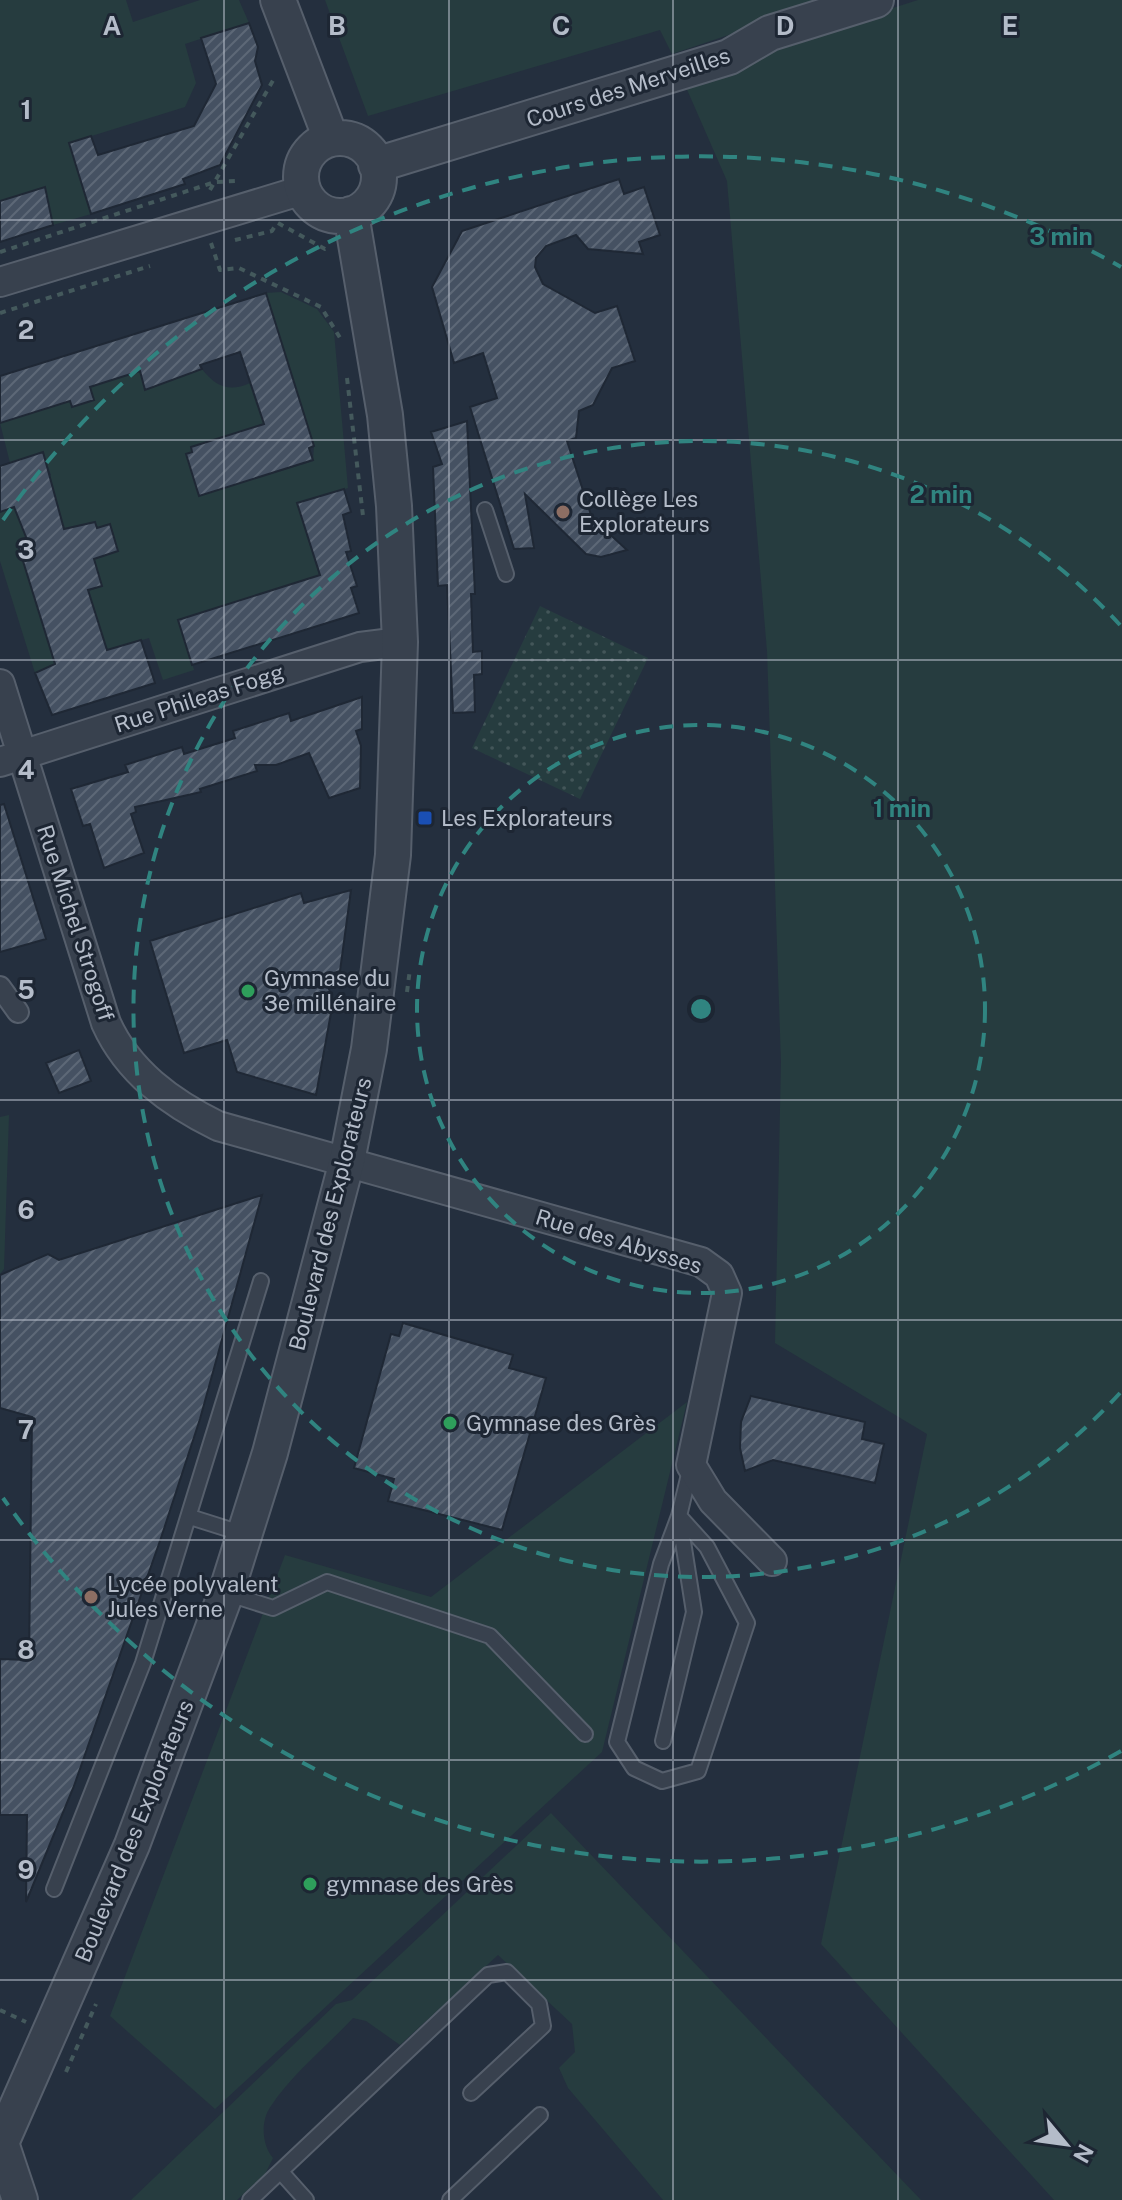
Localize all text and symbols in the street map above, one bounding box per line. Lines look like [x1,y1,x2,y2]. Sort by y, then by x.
text: A [103,10,122,41]
text: B [328,10,346,41]
text: C [552,10,570,41]
text: D [776,10,794,41]
text: E [1002,10,1018,41]
street label: Cours des Merveilles [523,42,733,132]
text: 1 [20,94,32,125]
text: 3 min [1029,222,1093,250]
text: 2 [18,314,34,345]
text: 2 min [910,480,972,508]
place label: Collège Les Explorateurs [579,486,710,537]
marker: Collège Les Explorateurs [554,503,572,521]
text: 3 [17,534,35,565]
street label: Rue Phileas Fogg [111,658,287,738]
text: 4 [17,754,35,785]
text: 1 min [873,794,931,822]
place label: Les Explorateurs [441,805,613,831]
marker: Les Explorateurs [416,809,434,827]
street label: Rue Michel Strogoff [32,822,120,1025]
place label: Gymnase du 3e millénaire [264,965,396,1016]
text: 5 [17,974,35,1005]
marker: Gymnase du 3e millénaire [239,982,257,1000]
centre of rings [687,995,715,1023]
street label: Boulevard des Explorateurs [283,1075,377,1353]
text: 6 [17,1194,35,1225]
street label: Rue des Abysses [533,1203,705,1279]
place label: Gymnase des Grès [466,1410,656,1436]
text: 7 [18,1414,34,1445]
marker: Gymnase des Grès [441,1414,459,1432]
place label: Lycée polyvalent Jules Verne [107,1571,279,1622]
marker: Lycée polyvalent Jules Verne [82,1588,100,1606]
text: 8 [17,1634,35,1665]
street label: Boulevard des Explorateurs [69,1696,199,1966]
text: 9 [17,1854,35,1885]
place label: gymnase des Grès [326,1871,514,1897]
marker: gymnase des Grès [301,1875,319,1893]
north arrow [1026,2104,1106,2184]
text: N [1068,2140,1099,2168]

